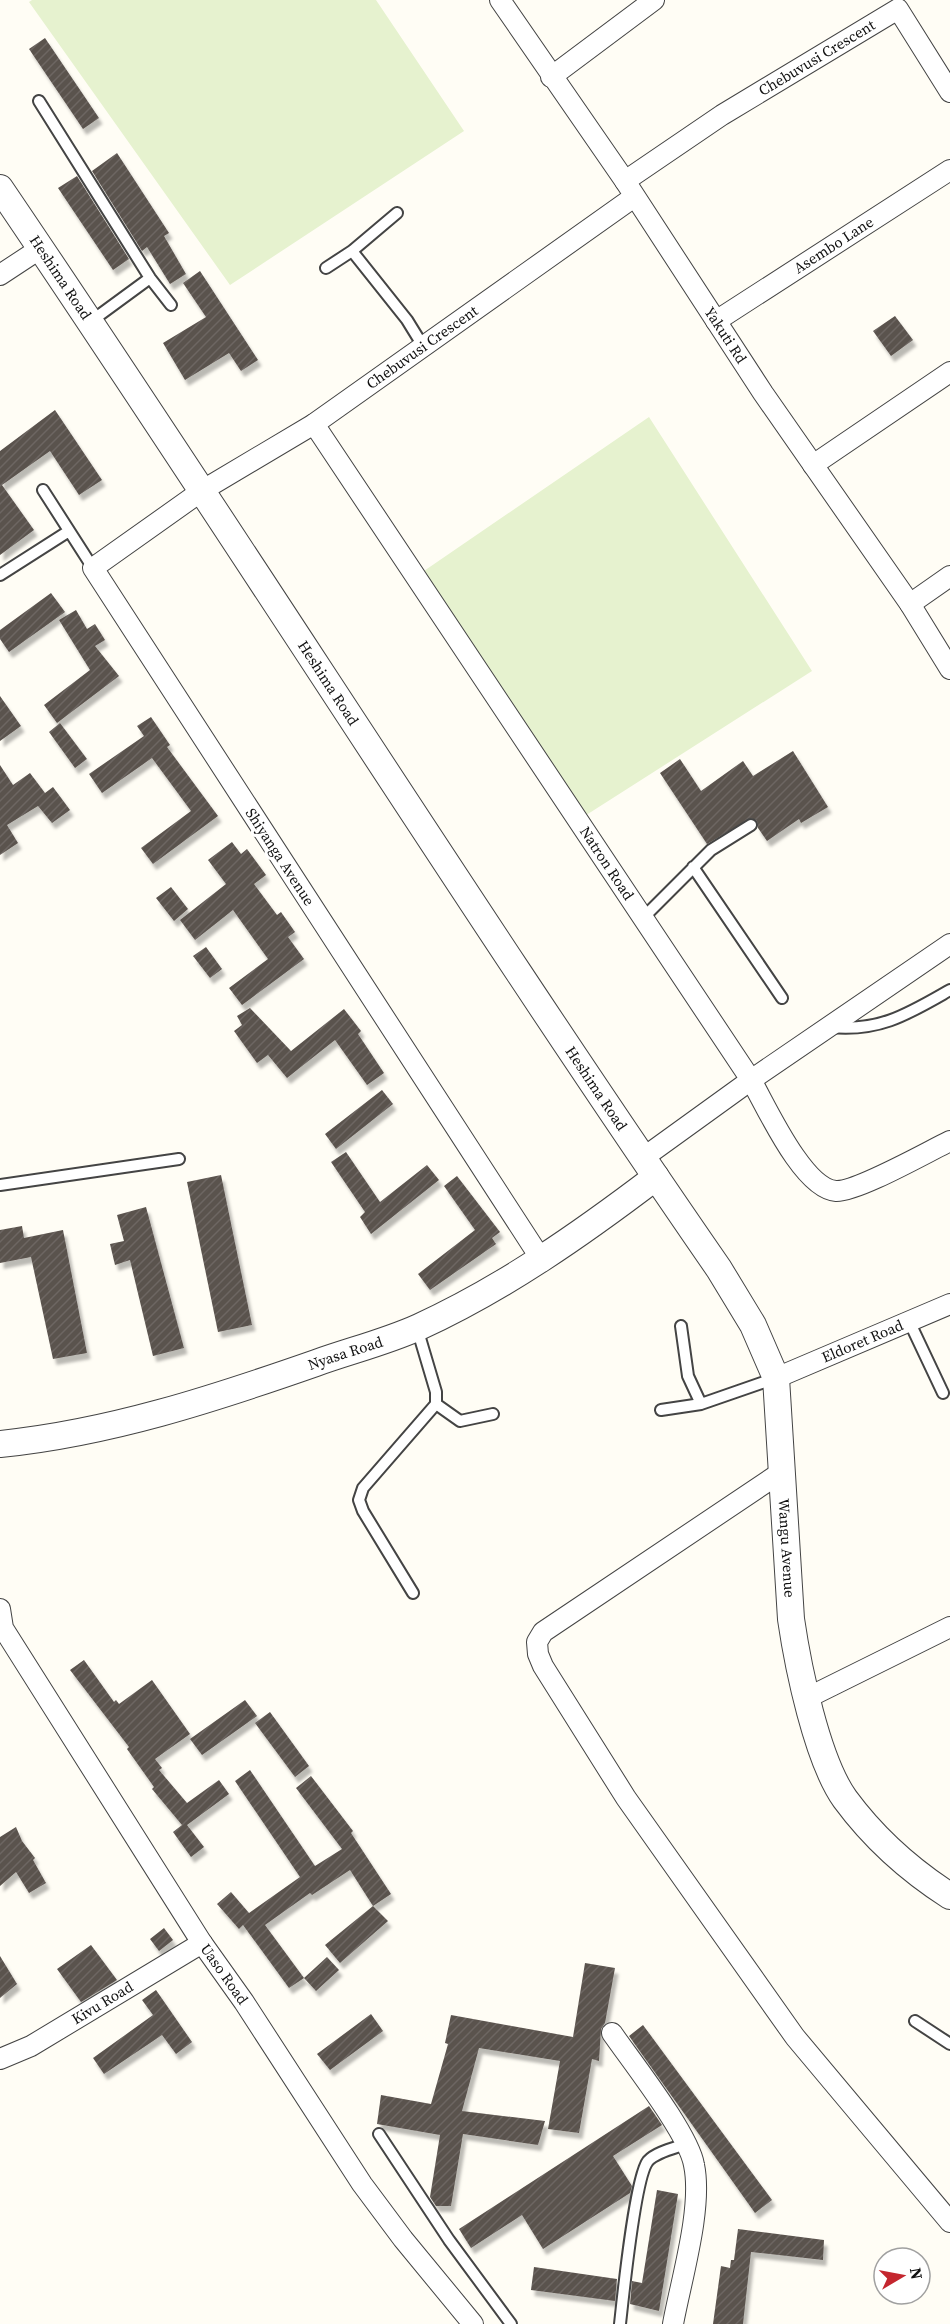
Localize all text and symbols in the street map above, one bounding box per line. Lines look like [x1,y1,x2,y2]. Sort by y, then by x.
street label: Chebuvusi Crescent [754,14,879,101]
street label: Asembo Lane [789,211,878,278]
street label: Heshima Road [25,231,97,324]
street label: Chebuvusi Crescent [362,300,482,394]
street label: Yakuti Rd [700,302,752,368]
street label: Heshima Road [293,636,364,730]
street label: Shiyanga Avenue [241,804,320,910]
street label: Natron Road [575,822,640,905]
street label: Heshima Road [561,1042,633,1135]
street label: Eldoret Road [818,1314,907,1367]
street label: Nyasa Road [305,1331,386,1375]
street label: Wangu Avenue [774,1498,801,1599]
street label: Uaso Road [196,1939,254,2009]
street label: Kivu Road [68,1976,137,2029]
north arrow [872,2246,932,2306]
text: N [905,2266,929,2281]

